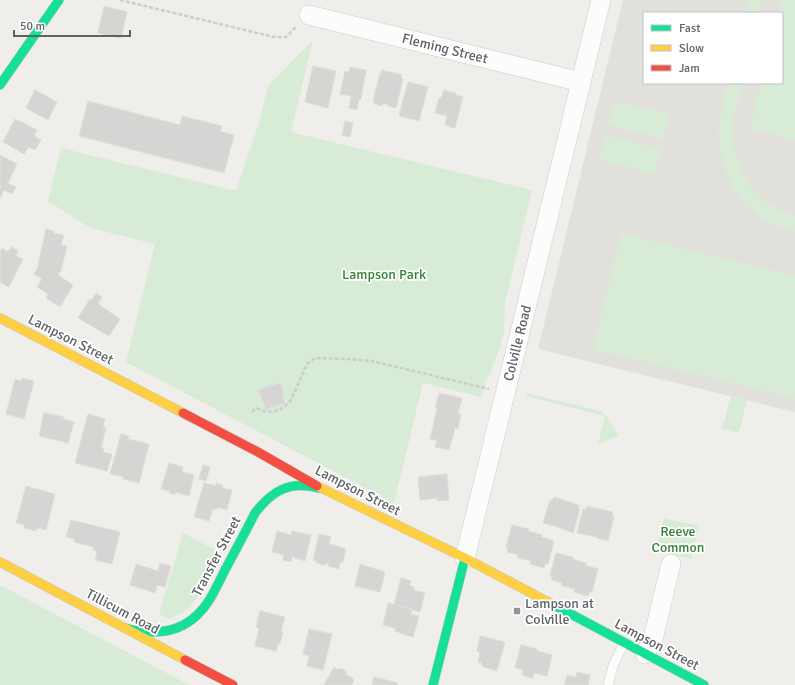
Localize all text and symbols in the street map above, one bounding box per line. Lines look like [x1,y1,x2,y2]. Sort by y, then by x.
scale bar [14,12,130,38]
legend [643,12,783,84]
text: 50 m [20,19,45,34]
text: Fast [679,21,700,36]
street label: Fleming Street [400,30,490,67]
text: Slow [679,41,704,56]
text: Jam [679,61,700,76]
park label: Lampson Park [342,266,426,283]
street label: Colville Road [500,303,535,383]
street label: Lampson Street [25,311,116,368]
street label: Lampson Street [312,462,403,519]
street label: Transfer Street [188,513,245,599]
park label: Reeve Common [652,523,704,556]
street label: Tillicum Road [83,585,162,638]
place label: Lampson at Colville [525,595,594,628]
marker: Lampson at Colville [512,606,522,616]
street label: Lampson Street [612,615,702,674]

